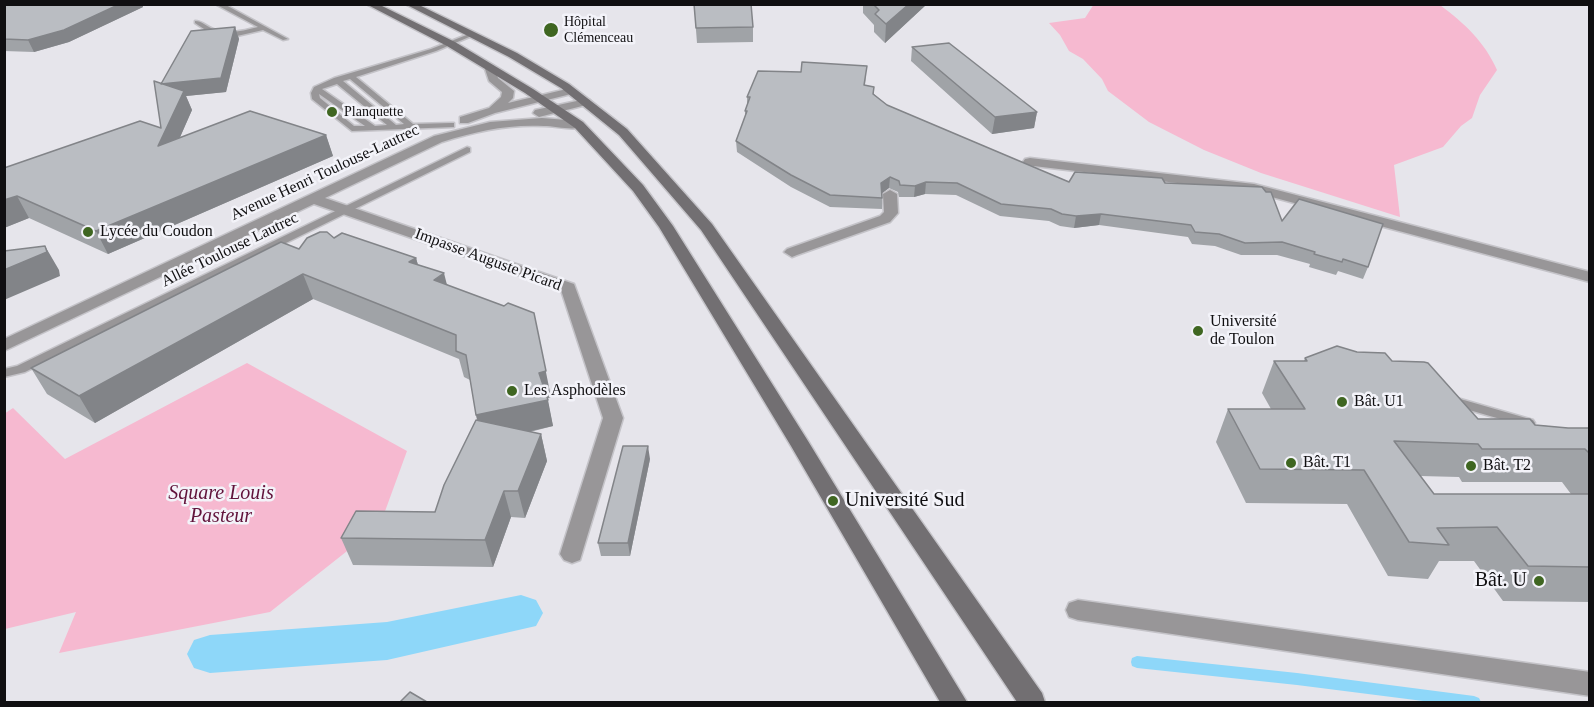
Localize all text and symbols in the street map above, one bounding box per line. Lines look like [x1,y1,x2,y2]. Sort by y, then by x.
place label: Hôpital Clémenceau [564,14,633,46]
marker: Hôpital Clémenceau [542,21,560,39]
place label: Planquette [344,104,403,120]
marker: Planquette [325,105,339,119]
street label: Avenue Henri Toulouse-Lautrec [228,121,422,225]
street label: Allée Toulouse Lautrec [158,209,302,291]
place label: Lycée du Coudon [100,222,213,242]
marker: Lycée du Coudon [81,225,95,239]
street label: Impasse Auguste Picard [412,225,564,295]
place label: Université de Toulon [1210,312,1277,350]
marker: Université de Toulon [1191,324,1205,338]
place label: Les Asphodèles [524,381,626,401]
marker: Les Asphodèles [505,384,519,398]
place label: Bât. U1 [1354,392,1404,412]
marker: Bât. U1 [1335,395,1349,409]
place label: Bât. T1 [1303,453,1351,473]
marker: Bât. T1 [1284,456,1298,470]
place label: Bât. T2 [1483,456,1531,476]
marker: Bât. T2 [1464,459,1478,473]
park label: Square Louis Pasteur [168,482,274,529]
place label: Université Sud [845,489,964,513]
marker: Université Sud [826,494,840,508]
place label: Bât. U [1475,569,1527,593]
marker: Bât. U [1532,574,1546,588]

